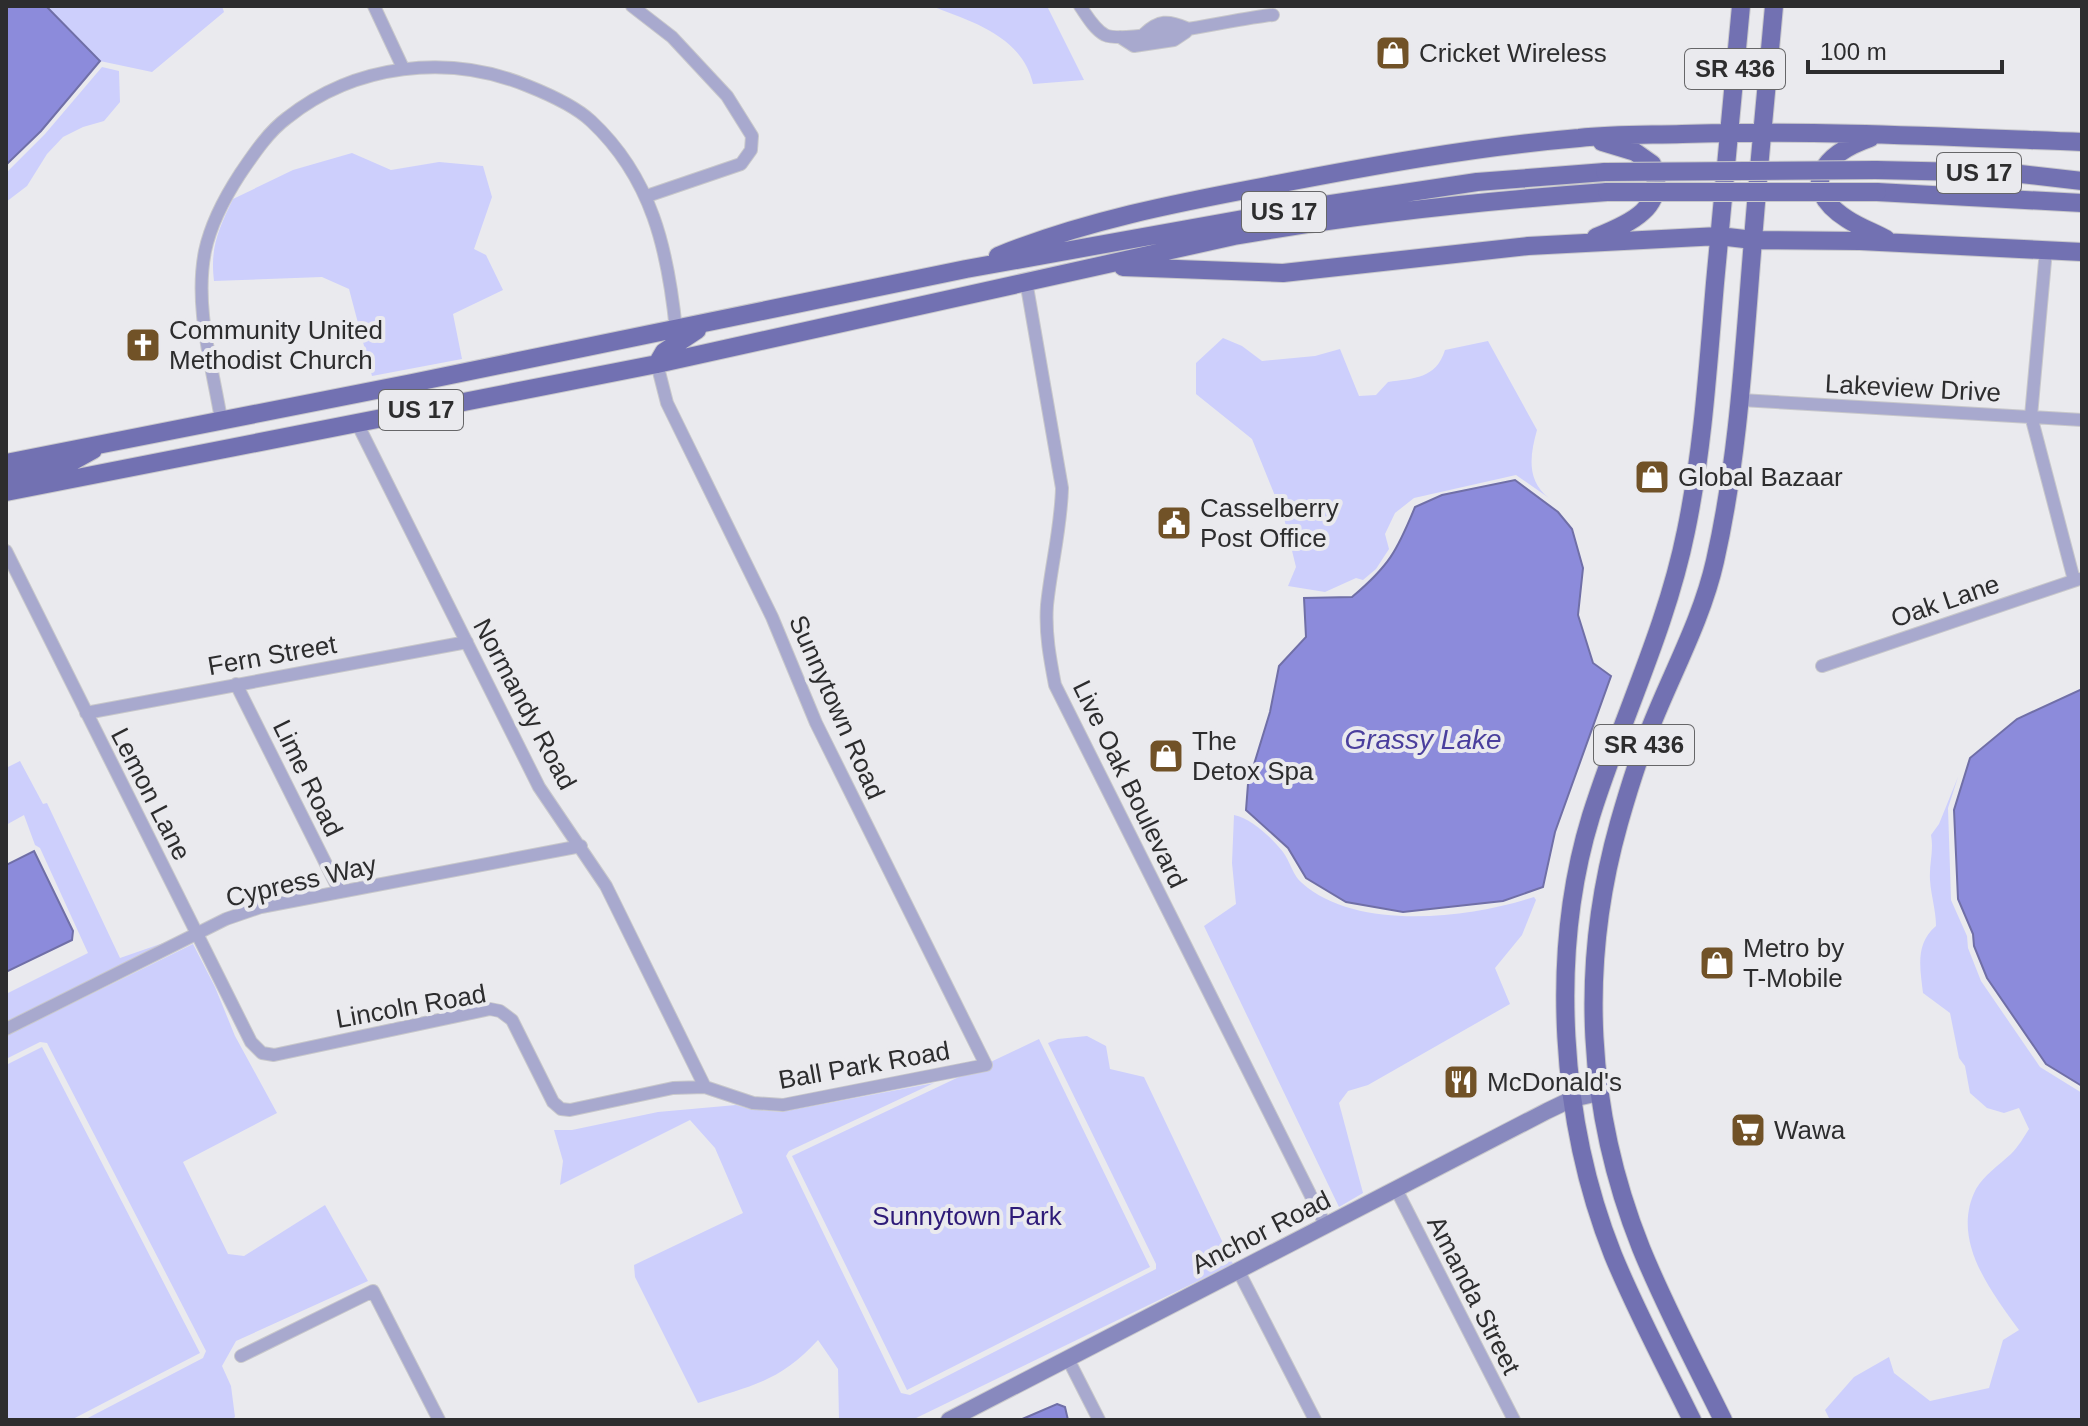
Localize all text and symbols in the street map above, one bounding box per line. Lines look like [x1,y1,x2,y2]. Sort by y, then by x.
scale bar [1808,24,2002,74]
shop icon: Cricket Wireless [1374,34,1412,72]
place label: Cricket Wireless [1419,38,1607,68]
text: 100 m [1820,38,1887,65]
road number: SR 436 [1685,49,1785,89]
road number: US 17 [1937,153,2021,193]
road number: US 17 [1242,192,1326,232]
place label: Community United Methodist Church [169,315,383,375]
church icon: Community United Methodist Church [124,326,162,364]
street label: Lakeview Drive [1824,368,2002,408]
road number: US 17 [379,390,463,430]
shop icon: Global Bazaar [1633,458,1671,496]
place label: Global Bazaar [1678,462,1843,492]
place label: Casselberry Post Office [1200,493,1339,553]
public building icon: Casselberry Post Office [1155,504,1193,542]
street label: Oak Lane [1887,568,2003,634]
street label: Sunnytown Road [783,610,891,804]
street label: Normandy Road [467,613,583,795]
street label: Fern Street [205,629,339,681]
street label: Live Oak Boulevard [1067,675,1193,893]
street label: Lime Road [267,715,349,841]
street label: Lemon Lane [105,723,197,865]
water label: Grassy Lake [1344,724,1502,755]
road number: SR 436 [1594,725,1694,765]
place label: The Detox Spa [1192,726,1314,786]
shop icon: The Detox Spa [1147,737,1185,775]
street label: Cypress Way [223,849,379,913]
place label: Metro by T-Mobile [1743,933,1844,993]
shop icon: Metro by T-Mobile [1698,944,1736,982]
street label: Lincoln Road [334,978,488,1034]
street label: Ball Park Road [776,1035,952,1095]
restaurant icon: McDonald's [1442,1063,1480,1101]
place label: McDonald's [1487,1067,1622,1097]
supermarket icon: Wawa [1729,1111,1767,1149]
place label: Wawa [1774,1115,1846,1145]
street label: Anchor Road [1187,1184,1335,1280]
park label: Sunnytown Park [872,1201,1063,1231]
street label: Amanda Street [1421,1211,1527,1380]

